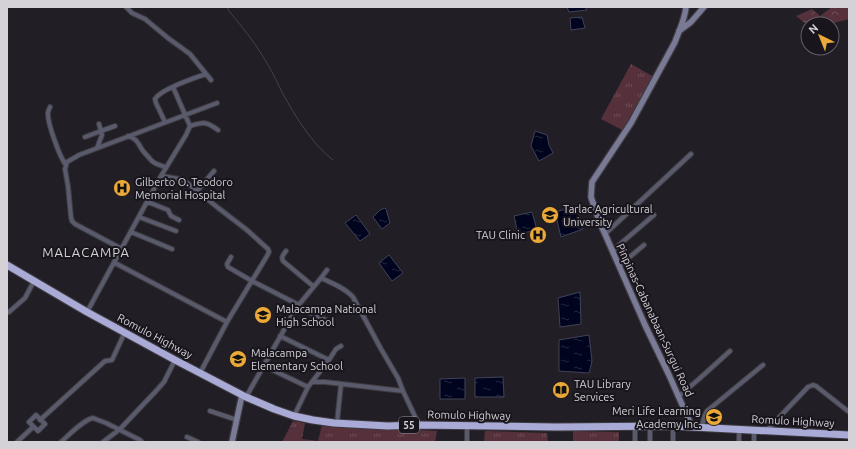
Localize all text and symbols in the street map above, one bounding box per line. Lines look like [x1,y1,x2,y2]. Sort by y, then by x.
north arrow [800,16,840,56]
text: N [806,21,820,36]
place label: Gilberto O. Teodoro Memorial Hospital [135,176,233,201]
hospital icon: Gilberto O. Teodoro Memorial Hospital [112,178,132,198]
place label: Tarlac Agricultural University [563,203,653,228]
school or university icon: Tarlac Agricultural University [540,205,560,225]
hospital icon: TAU Clinic [528,225,548,245]
place label: TAU Clinic [476,229,525,241]
street label: Pinpinas-Cabanabaan-Surgui Road [614,242,696,398]
district label: MALACAMPA [42,245,130,259]
place label: Malacampa National High School [276,303,376,328]
school or university icon: Malacampa National High School [253,305,273,325]
street label: Romulo Highway [115,311,195,361]
place label: Malacampa Elementary School [251,347,343,372]
school or university icon: Malacampa Elementary School [228,349,248,369]
place label: TAU Library Services [574,378,632,403]
library icon: TAU Library Services [551,380,571,400]
place label: Meri Life Learning Academy Inc. [612,405,701,430]
school or university icon: Meri Life Learning Academy Inc. [704,407,724,427]
street label: Romulo Highway [427,408,511,422]
street label: Romulo Highway [751,413,836,429]
road number: 55 [399,417,419,433]

